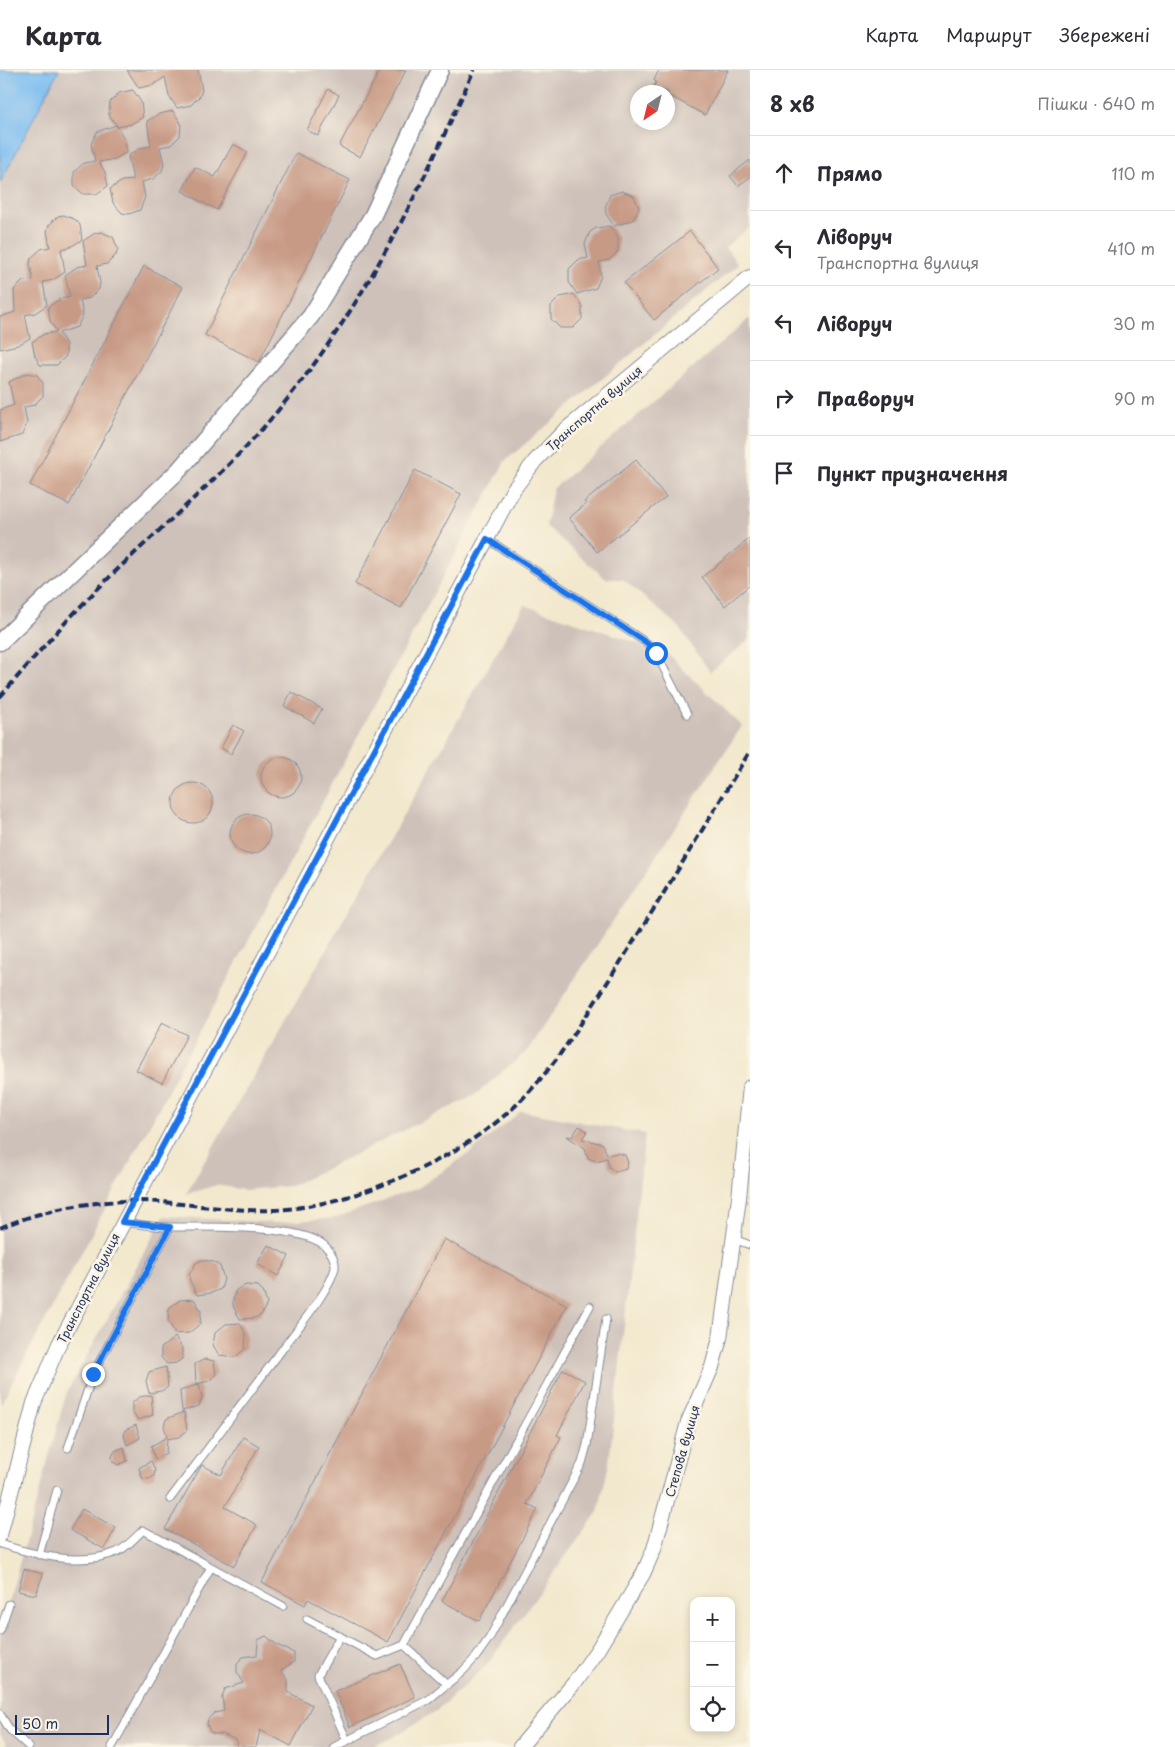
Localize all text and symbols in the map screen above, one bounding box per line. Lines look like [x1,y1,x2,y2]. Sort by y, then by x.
text: Карта [25,17,102,53]
text: Карта [865,21,918,48]
text: Маршрут [946,21,1031,48]
text: Збережені [1059,21,1150,48]
north arrow [630,85,675,130]
text: 8 хв [770,87,814,119]
text: Пішки · 640 m [1038,91,1155,115]
icon: ahead [770,159,798,187]
text: Прямо [817,159,882,187]
text: 110 m [1112,161,1155,185]
text: Ліворуч [817,222,893,250]
icon: left [770,234,798,262]
text: 410 m [1107,236,1155,260]
text: Транспортна вулиця [817,250,979,274]
icon: left [770,309,798,337]
text: Ліворуч [817,309,893,337]
text: 30 m [1113,311,1155,335]
street label: Транспортна вулиця [542,361,646,455]
icon: right [770,384,798,412]
text: Праворуч [817,384,914,412]
text: 90 m [1114,386,1155,410]
icon: arrive [770,459,798,487]
text: Пункт призначення [817,459,1008,487]
route start [645,642,668,665]
street label: Транспортна вулиця [52,1230,124,1346]
route end [82,1363,105,1386]
street label: Степова вулиця [660,1403,704,1499]
map controls [690,1597,735,1732]
button: + [690,1597,735,1642]
button: − [690,1642,735,1687]
button: locate [690,1687,735,1732]
scale bar [15,1712,109,1735]
text: 50 m [22,1713,58,1734]

